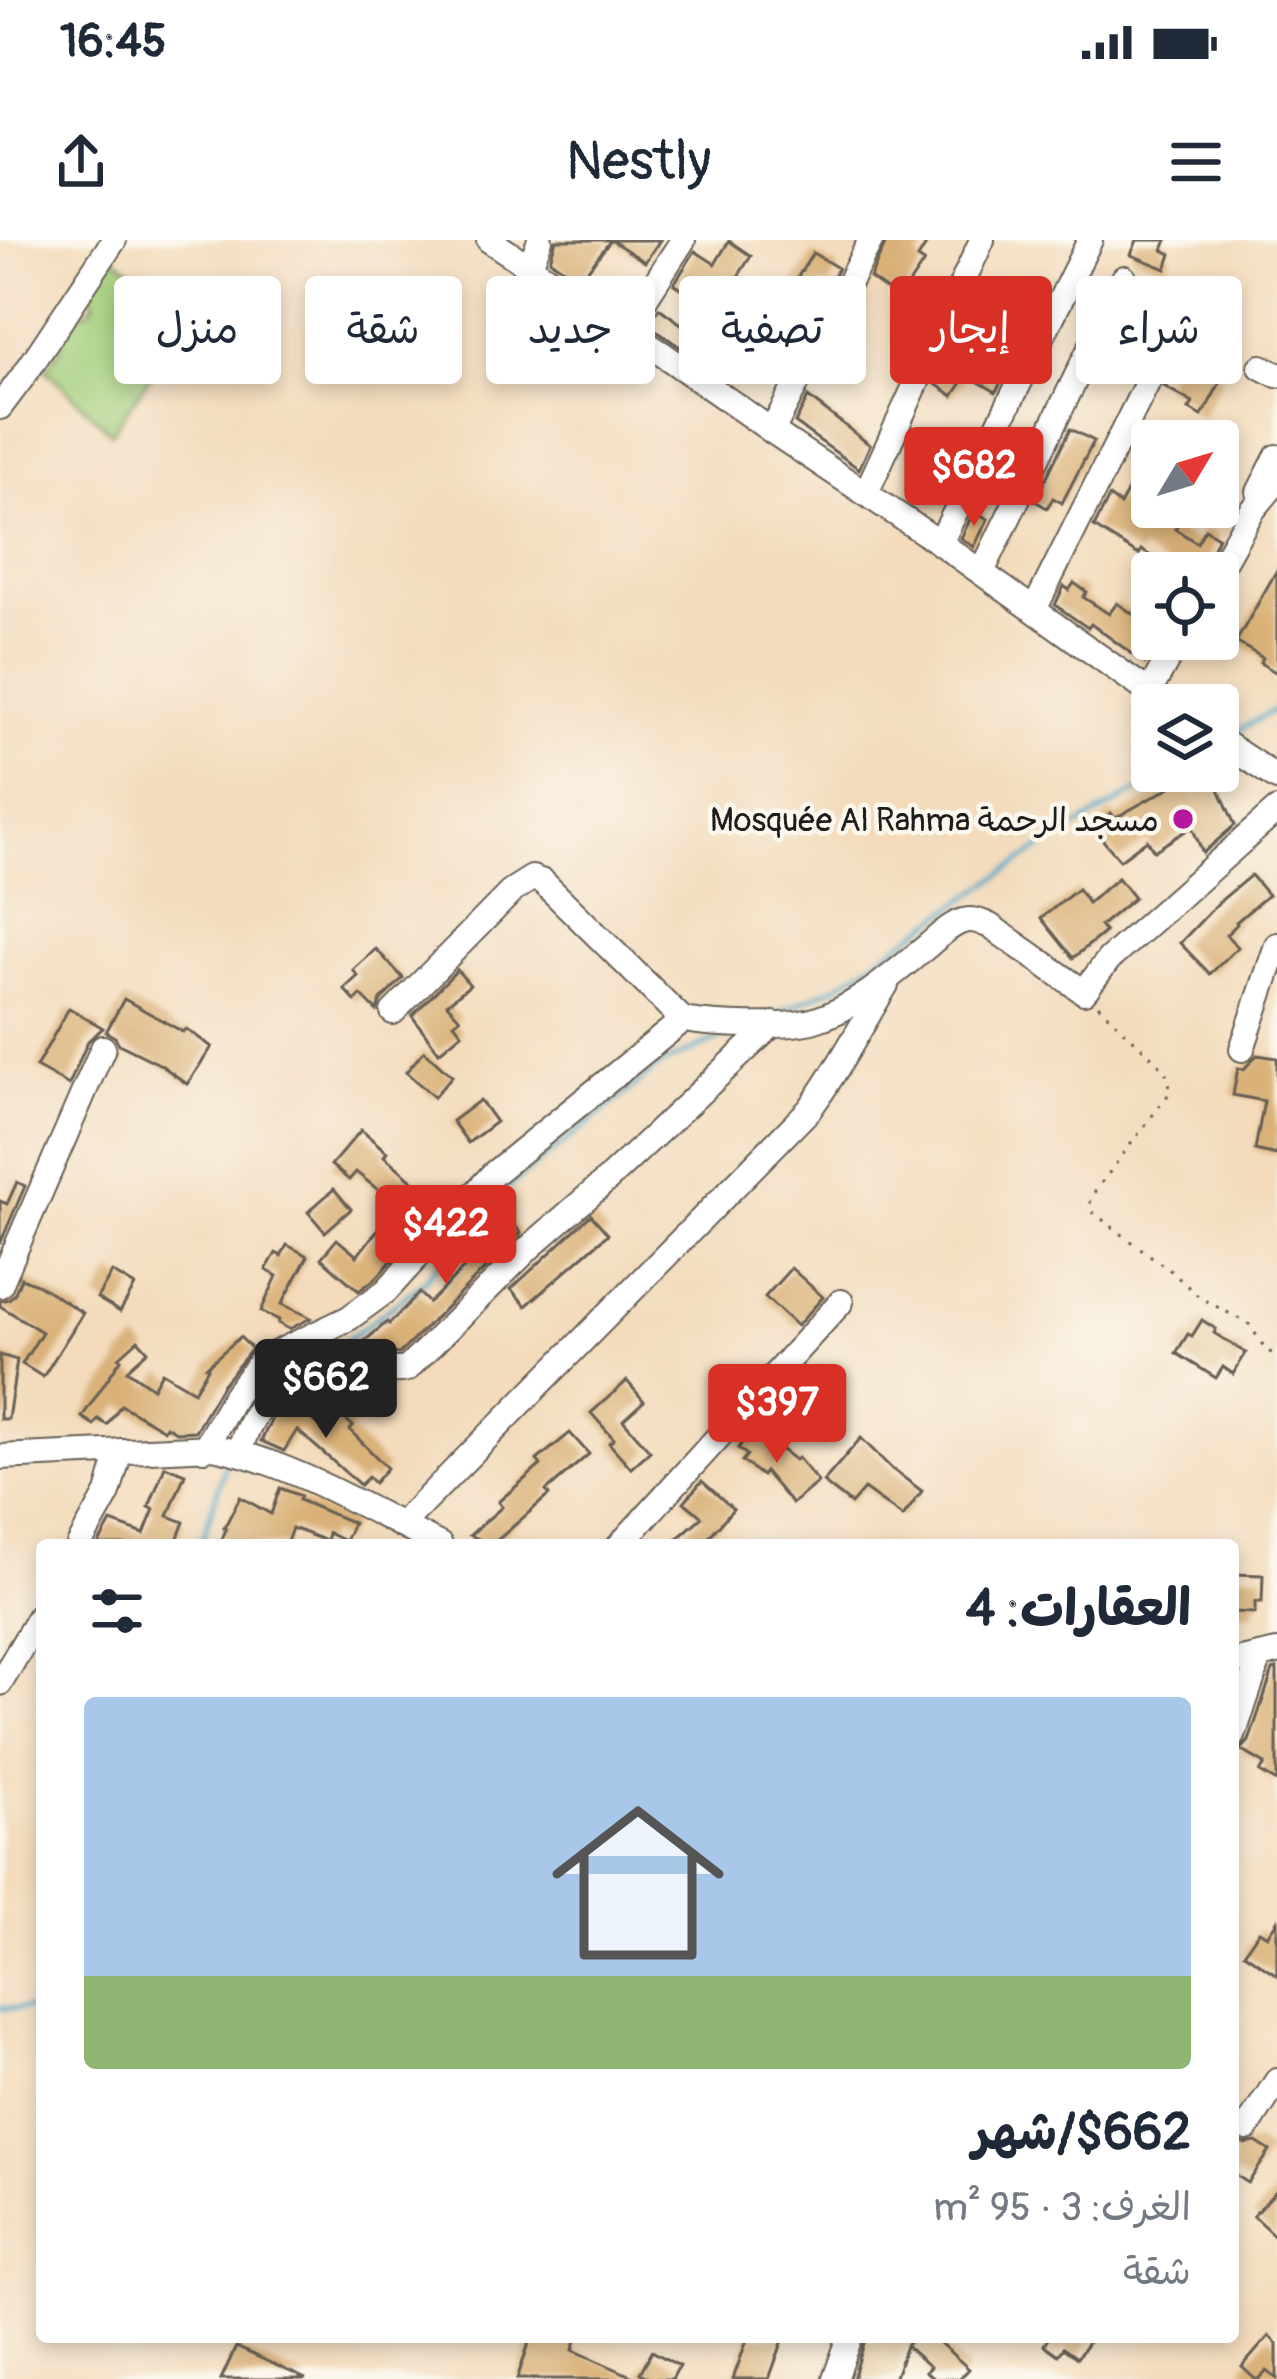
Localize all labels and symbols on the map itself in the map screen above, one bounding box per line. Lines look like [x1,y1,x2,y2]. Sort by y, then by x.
north arrow [1131,420,1239,528]
pin: $682 [903,427,1045,529]
place label: Mosquée Al Rahma مسجد الرحمة [710,800,1159,841]
marker: Mosquée Al Rahma مسجد الرحمة [1170,806,1196,832]
pin: $422 [375,1185,517,1287]
pin: $662 [255,1339,397,1441]
pin: $397 [706,1364,848,1466]

